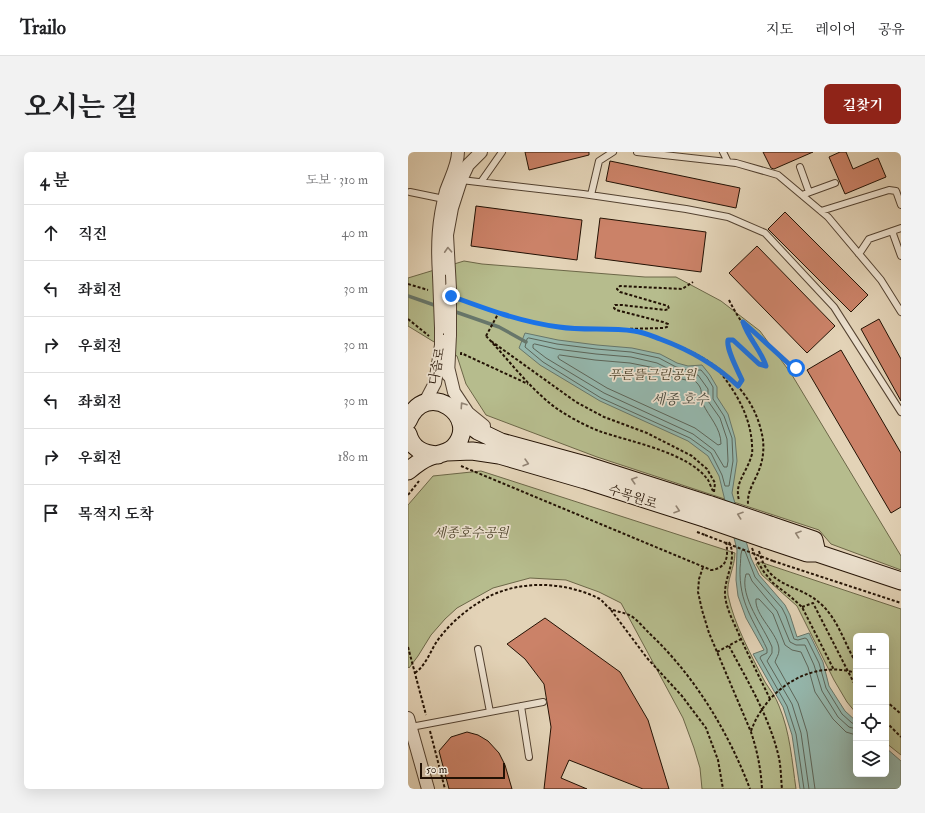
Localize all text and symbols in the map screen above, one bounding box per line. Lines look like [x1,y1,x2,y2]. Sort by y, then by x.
text: Trailo [20,16,66,40]
text: 지도 [766,21,793,38]
text: 레이어 [815,21,856,38]
text: 공유 [878,21,905,38]
button: 길찾기 [824,84,901,124]
text: 오시는 길 [24,90,138,125]
text: 4 분 [40,170,69,191]
text: 도보 · 310 m [306,172,368,188]
icon: ahead [40,222,62,244]
text: 직진 [78,225,107,244]
text: 40 m [342,225,368,241]
one-way arrow [444,247,453,253]
icon: left [40,278,62,300]
text: 좌회전 [78,281,121,300]
text: 30 m [344,281,368,297]
route end [442,287,460,305]
icon: right [40,334,62,356]
text: 우회전 [78,337,121,356]
text: 30 m [344,337,368,353]
street label: 다솜로 [426,346,449,386]
route start [787,359,805,377]
park label: 푸른뜰근린공원 [608,367,697,383]
icon: left [40,390,62,412]
water label: 세종 호수 [651,391,710,408]
text: 좌회전 [78,393,121,412]
text: 30 m [344,393,368,409]
one-way arrow [460,402,468,409]
icon: right [40,446,62,468]
text: 우회전 [78,449,121,468]
text: 180 m [338,449,368,465]
one-way arrow [522,458,529,467]
one-way arrow [630,476,637,485]
street label: 수목원로 [606,482,659,512]
icon: arrive [40,502,62,524]
text: 목적지 도착 [78,505,154,524]
one-way arrow [673,505,680,514]
one-way arrow [737,511,744,519]
park label: 세종호수공원 [433,525,510,541]
one-way arrow [795,531,802,539]
map controls [853,633,889,777]
button: + [853,633,889,669]
button: − [853,669,889,705]
button: locate [853,705,889,741]
button: layers [853,741,889,777]
scale bar [420,761,505,780]
text: 50 m [426,763,447,776]

